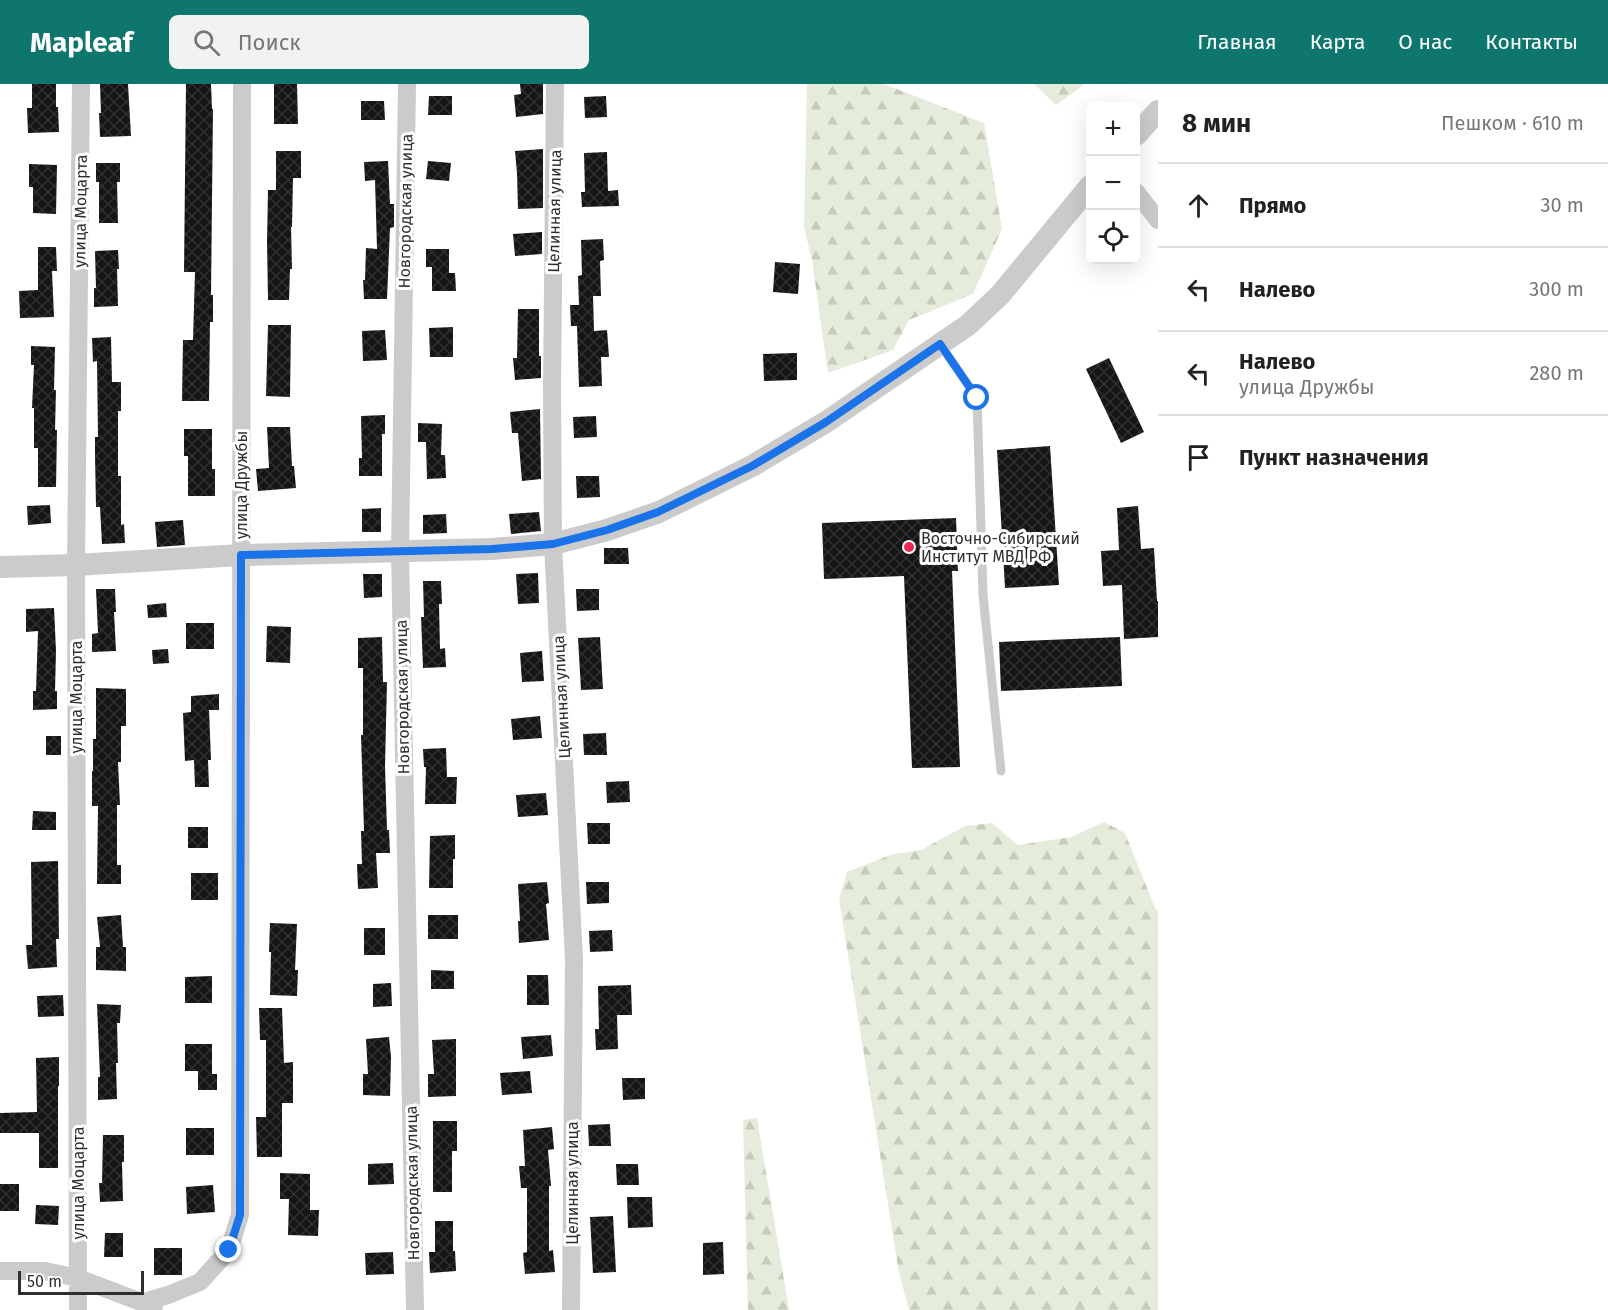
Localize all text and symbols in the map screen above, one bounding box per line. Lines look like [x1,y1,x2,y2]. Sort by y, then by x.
search box [169,15,589,69]
text: Mapleaf [30,26,133,59]
icon: search [190,26,223,59]
text: Поиск [238,29,301,56]
text: Главная [1197,29,1277,55]
text: Карта [1310,29,1365,55]
text: О нас [1398,29,1452,55]
text: Контакты [1485,29,1578,55]
map controls [1086,102,1140,264]
button: + [1086,102,1140,156]
text: 8 мин [1182,108,1251,139]
text: Пешком · 610 m [1441,111,1584,135]
street label: Новгородская улица [395,134,416,289]
street label: Целинная улица [544,149,565,273]
street label: улица Моцарта [70,154,91,268]
button: − [1086,156,1140,210]
icon: ahead [1182,189,1215,222]
text: Прямо [1239,192,1306,219]
text: 30 m [1540,193,1584,217]
button: locate [1086,210,1140,264]
icon: left [1182,273,1215,306]
text: Налево [1239,276,1315,303]
text: 300 m [1529,277,1584,301]
text: Налево [1239,348,1315,375]
icon: left [1182,357,1215,390]
text: 280 m [1529,361,1584,385]
text: улица Дружбы [1239,375,1374,399]
route start [963,384,989,410]
street label: улица Дружбы [232,431,251,539]
icon: arrive [1182,441,1215,474]
text: Пункт назначения [1239,444,1429,471]
place label: Восточно-Сибирский Институт МВД РФ [921,529,1080,566]
marker: Восточно-Сибирский Институт МВД РФ [902,540,916,554]
street label: Новгородская улица [392,619,413,774]
street label: Целинная улица [549,635,574,759]
street label: улица Моцарта [67,640,86,754]
street label: Новгородская улица [402,1105,423,1260]
street label: Целинная улица [563,1121,582,1245]
street label: улица Моцарта [69,1126,88,1240]
route end [215,1236,241,1262]
scale bar [18,1268,144,1296]
text: 50 m [27,1272,62,1291]

